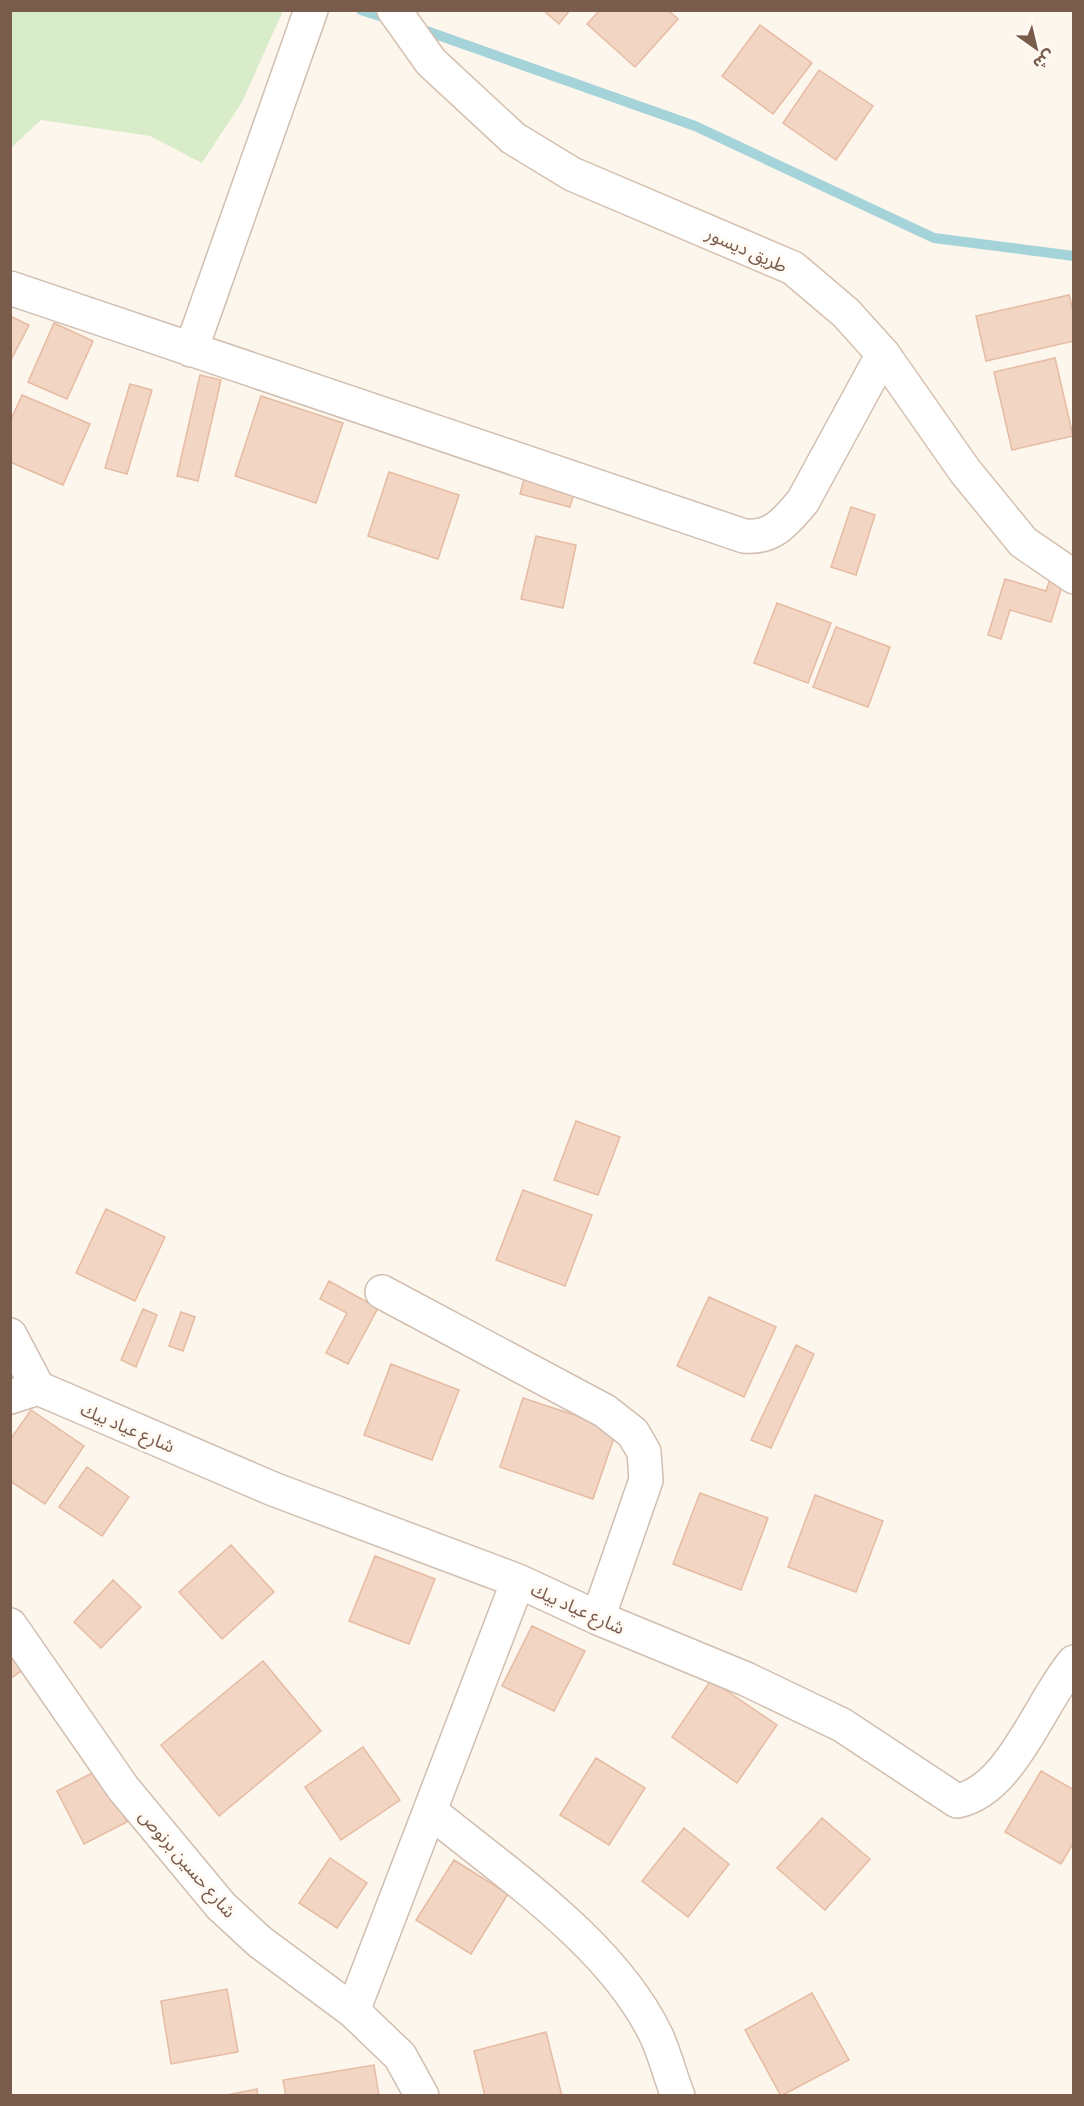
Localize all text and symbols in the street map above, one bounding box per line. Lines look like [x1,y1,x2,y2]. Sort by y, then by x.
north arrow [1006,18,1066,78]
text: ش [1030,46,1059,75]
street label: طريق ديسور [702,221,791,278]
street label: شارع عياد بيك [76,1397,178,1460]
street label: شارع عياد بيك [526,1578,628,1642]
street label: شارع حسين برنوص [132,1804,241,1924]

